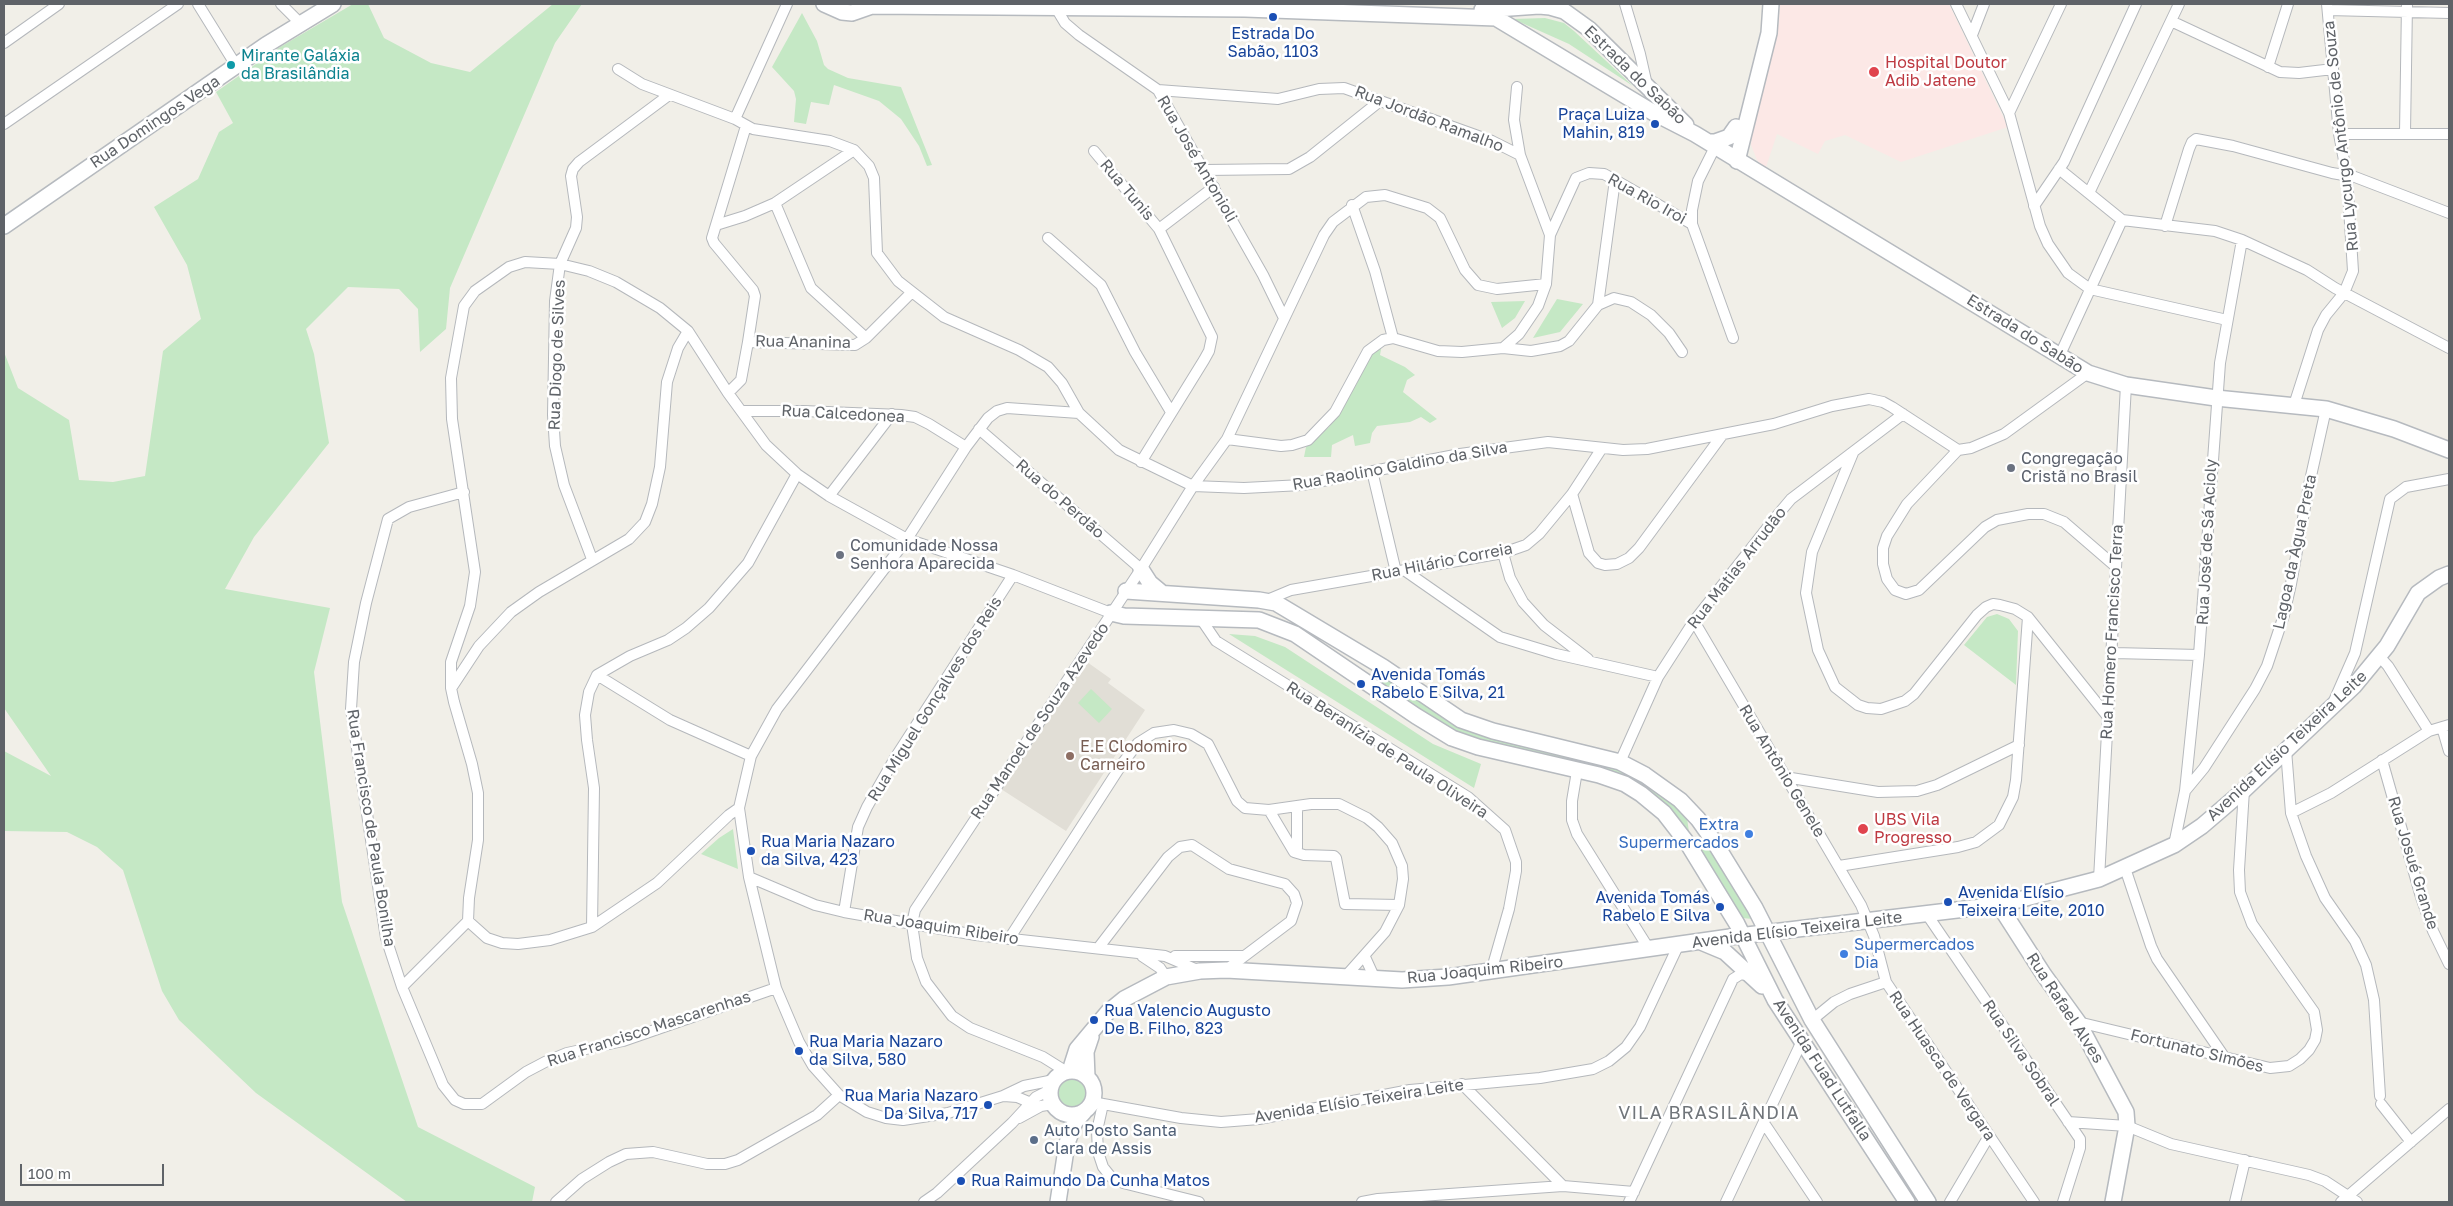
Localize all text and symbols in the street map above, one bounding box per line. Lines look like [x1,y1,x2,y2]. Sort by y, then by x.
marker: Estrada Do Sabão, 1103 [1267,11,1279,23]
street label: Rua Lycurgo Antônio de Souza [2319,20,2363,252]
street label: Estrada do Sabão [1580,22,1690,128]
place label: Estrada Do Sabão, 1103 [1227,24,1319,62]
place label: Mirante Galáxia da Brasilândia [241,46,360,84]
place label: Hospital Doutor Adib Jatene [1885,53,2007,91]
marker: Mirante Galáxia da Brasilândia [225,59,237,71]
marker: Hospital Doutor Adib Jatene [1867,65,1881,79]
street label: Rua Domingos Vega [87,71,223,173]
street label: Rua Jordão Ramalho [1352,82,1506,156]
street label: Rua José Antonioli [1153,92,1241,226]
place label: Praça Luiza Mahin, 819 [1558,105,1645,143]
marker: Praça Luiza Mahin, 819 [1649,118,1661,130]
street label: Rua Tunis [1096,155,1158,225]
street label: Rua Rio Iroi [1604,170,1690,228]
street label: Rua Diogo de Silves [545,279,569,431]
street label: Estrada do Sabão [1963,290,2087,378]
street label: Rua Ananina [755,332,851,352]
street label: Rua Calcedonea [781,401,905,427]
street label: Rua Raolino Galdino da Silva [1291,438,1509,494]
place label: Congregação Cristã no Brasil [2021,449,2137,487]
street label: Rua do Perdão [1012,455,1108,543]
street label: Rua José de Sá Acioly [2193,458,2221,626]
marker: Congregação Cristã no Brasil [2005,462,2017,474]
street label: Lagoa da Àgua Preta [2269,473,2321,631]
street label: Rua Matias Arrudão [1683,503,1791,633]
street label: Rua Homero Francisco Terra [2097,524,2127,740]
place label: Comunidade Nossa Senhora Aparecida [850,536,998,574]
street label: Rua Hilário Correia [1370,539,1514,585]
marker: Comunidade Nossa Senhora Aparecida [834,549,846,561]
street label: Rua Miguel Gonçalves dos Reis [864,593,1006,805]
street label: Rua Manoel de Souza Azevedo [967,619,1113,823]
place label: Avenida Tomás Rabelo E Silva, 21 [1371,665,1505,703]
street label: Avenida Elísio Teixeira Leite [2203,667,2371,825]
street label: Rua Beranízia de Paula Oliveira [1282,677,1492,823]
marker: Avenida Tomás Rabelo E Silva, 21 [1355,678,1367,690]
street label: Rua Antônio Genele [1735,701,1829,841]
street label: Rua Francisco de Paula Bonilha [343,708,399,948]
place label: E.E Clodomiro Carneiro [1080,737,1187,775]
marker: E.E Clodomiro Carneiro [1064,750,1076,762]
street label: Rua Josué Grande [2384,794,2442,932]
place label: UBS Vila Progresso [1874,810,1952,848]
place label: Extra Supermercados [1619,815,1739,853]
marker: UBS Vila Progresso [1856,822,1870,836]
marker: Extra Supermercados [1743,828,1755,840]
place label: Rua Maria Nazaro da Silva, 423 [761,832,895,870]
marker: Rua Maria Nazaro da Silva, 423 [745,845,757,857]
place label: Avenida Elísio Teixeira Leite, 2010 [1958,883,2105,921]
place label: Avenida Tomás Rabelo E Silva [1596,888,1710,926]
marker: Avenida Elísio Teixeira Leite, 2010 [1942,896,1954,908]
marker: Avenida Tomás Rabelo E Silva [1714,901,1726,913]
street label: Rua Joaquim Ribeiro [862,905,1020,949]
street label: Avenida Elísio Teixeira Leite [1691,908,1903,952]
place label: Supermercados Dia [1854,935,1974,973]
marker: Supermercados Dia [1838,948,1850,960]
street label: Rua Rafael Alves [2022,949,2108,1067]
street label: Rua Joaquim Ribeiro [1406,952,1564,988]
street label: Rua Francisco Mascarenhas [545,987,753,1071]
street label: Rua Huasca de Vergara [1885,987,1999,1145]
street label: Avenida Fuad Lutfalla [1769,995,1875,1145]
street label: Rua Silva Sobral [1978,996,2064,1110]
place label: Rua Valencio Augusto De B. Filho, 823 [1104,1001,1271,1039]
marker: Rua Valencio Augusto De B. Filho, 823 [1088,1014,1100,1026]
street label: Fortunato Simões [2129,1025,2265,1077]
place label: Rua Maria Nazaro da Silva, 580 [809,1032,943,1070]
marker: Rua Maria Nazaro da Silva, 580 [793,1045,805,1057]
street label: Avenida Elísio Teixeira Leite [1253,1075,1465,1127]
place label: Rua Maria Nazaro Da Silva, 717 [844,1086,978,1124]
marker: Rua Maria Nazaro Da Silva, 717 [982,1099,994,1111]
district label: VILA BRASILÂNDIA [1616,1102,1802,1124]
place label: Auto Posto Santa Clara de Assis [1044,1121,1177,1159]
marker: Auto Posto Santa Clara de Assis [1028,1134,1040,1146]
scale bar [22,1154,166,1186]
text: 100 m [28,1164,71,1182]
place label: Rua Raimundo Da Cunha Matos [971,1171,1210,1191]
marker: Rua Raimundo Da Cunha Matos [955,1175,967,1187]

